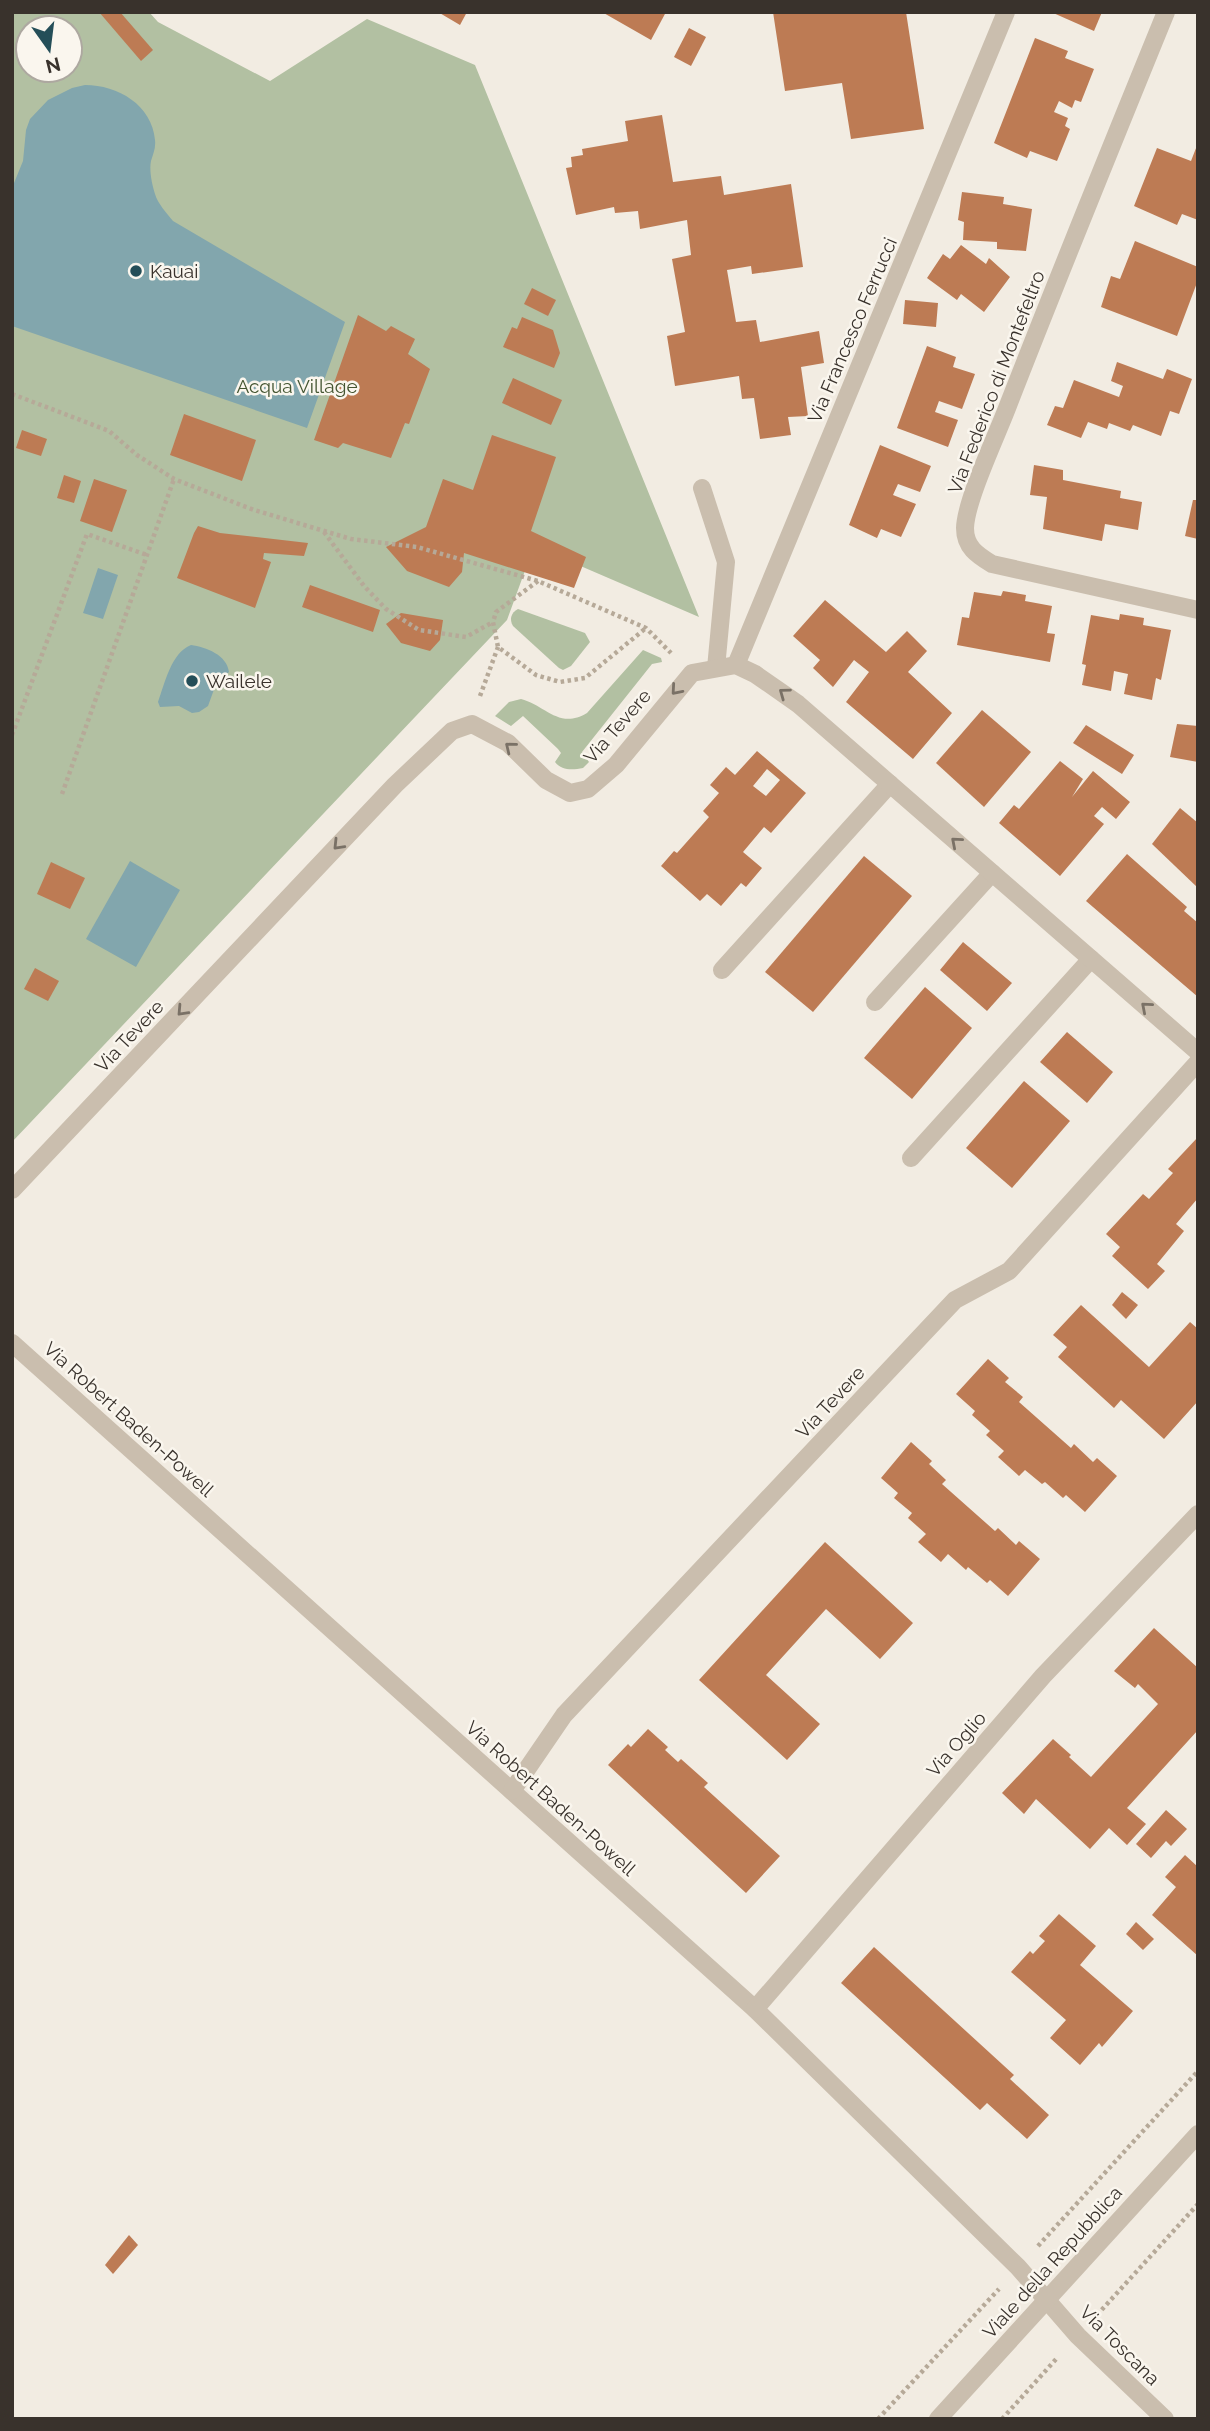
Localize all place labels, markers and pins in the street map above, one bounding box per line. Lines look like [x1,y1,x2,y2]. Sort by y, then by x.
place label: Kauai [150,260,198,282]
marker: Kauai [128,263,144,279]
place label: Wailele [206,670,272,692]
marker: Wailele [184,673,200,689]

